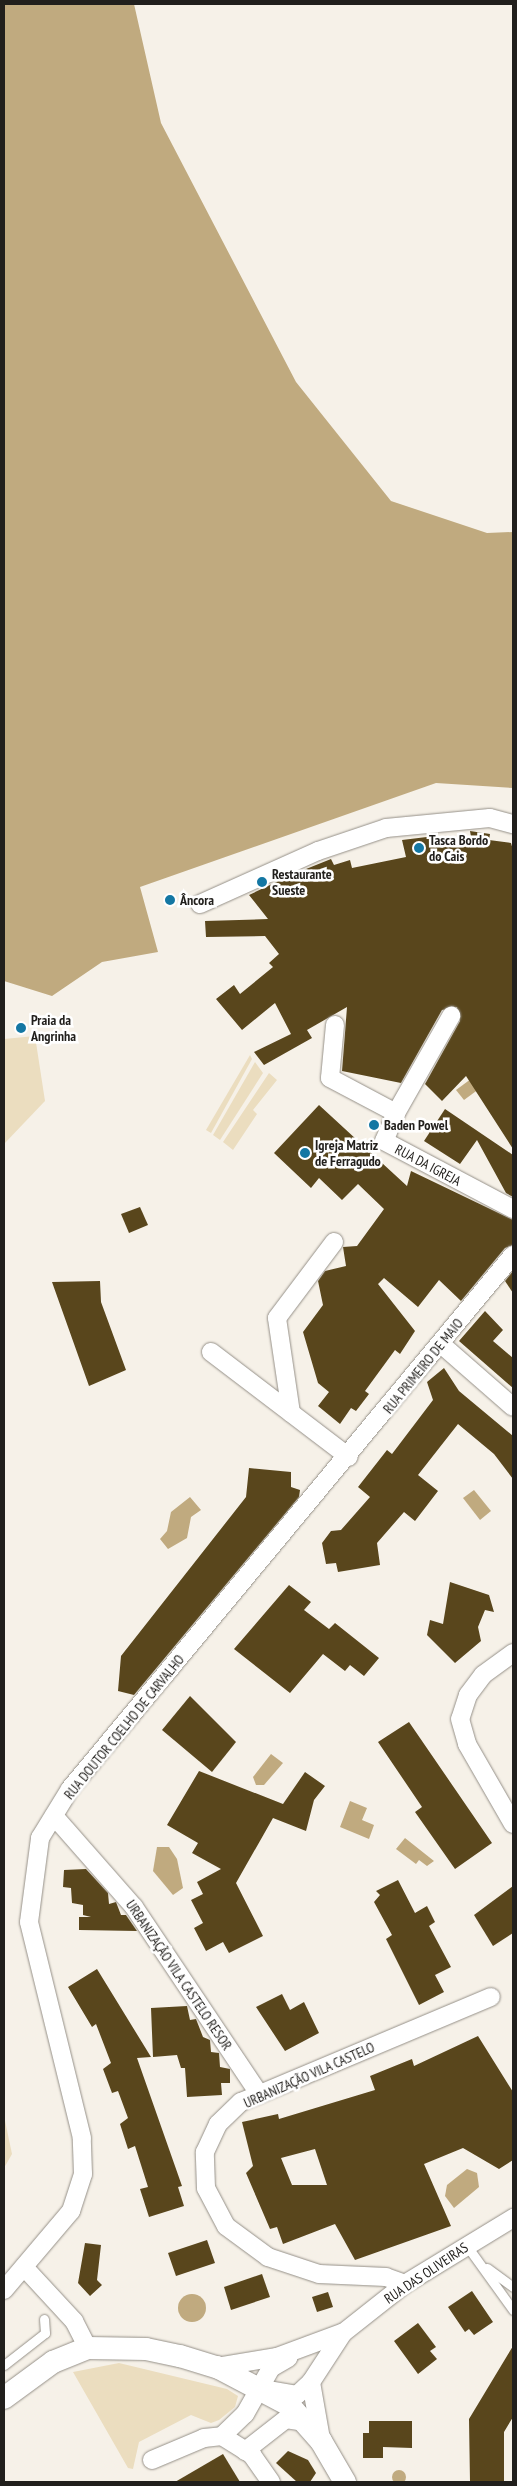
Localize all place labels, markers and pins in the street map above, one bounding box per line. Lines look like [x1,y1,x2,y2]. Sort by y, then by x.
place label: Tasca Bordo do Cais [429,832,488,864]
marker: Tasca Bordo do Cais [413,842,425,854]
place label: Restaurante Sueste [272,866,332,899]
marker: Restaurante Sueste [256,876,268,888]
place label: Âncora [180,892,214,908]
marker: Âncora [164,894,176,906]
place label: Praia da Angrinha [31,1012,76,1044]
marker: Praia da Angrinha [15,1022,27,1034]
place label: Baden Powel [384,1117,448,1133]
marker: Baden Powel [368,1119,380,1131]
place label: Igreja Matriz de Ferragudo [315,1137,381,1170]
marker: Igreja Matriz de Ferragudo [299,1147,311,1159]

